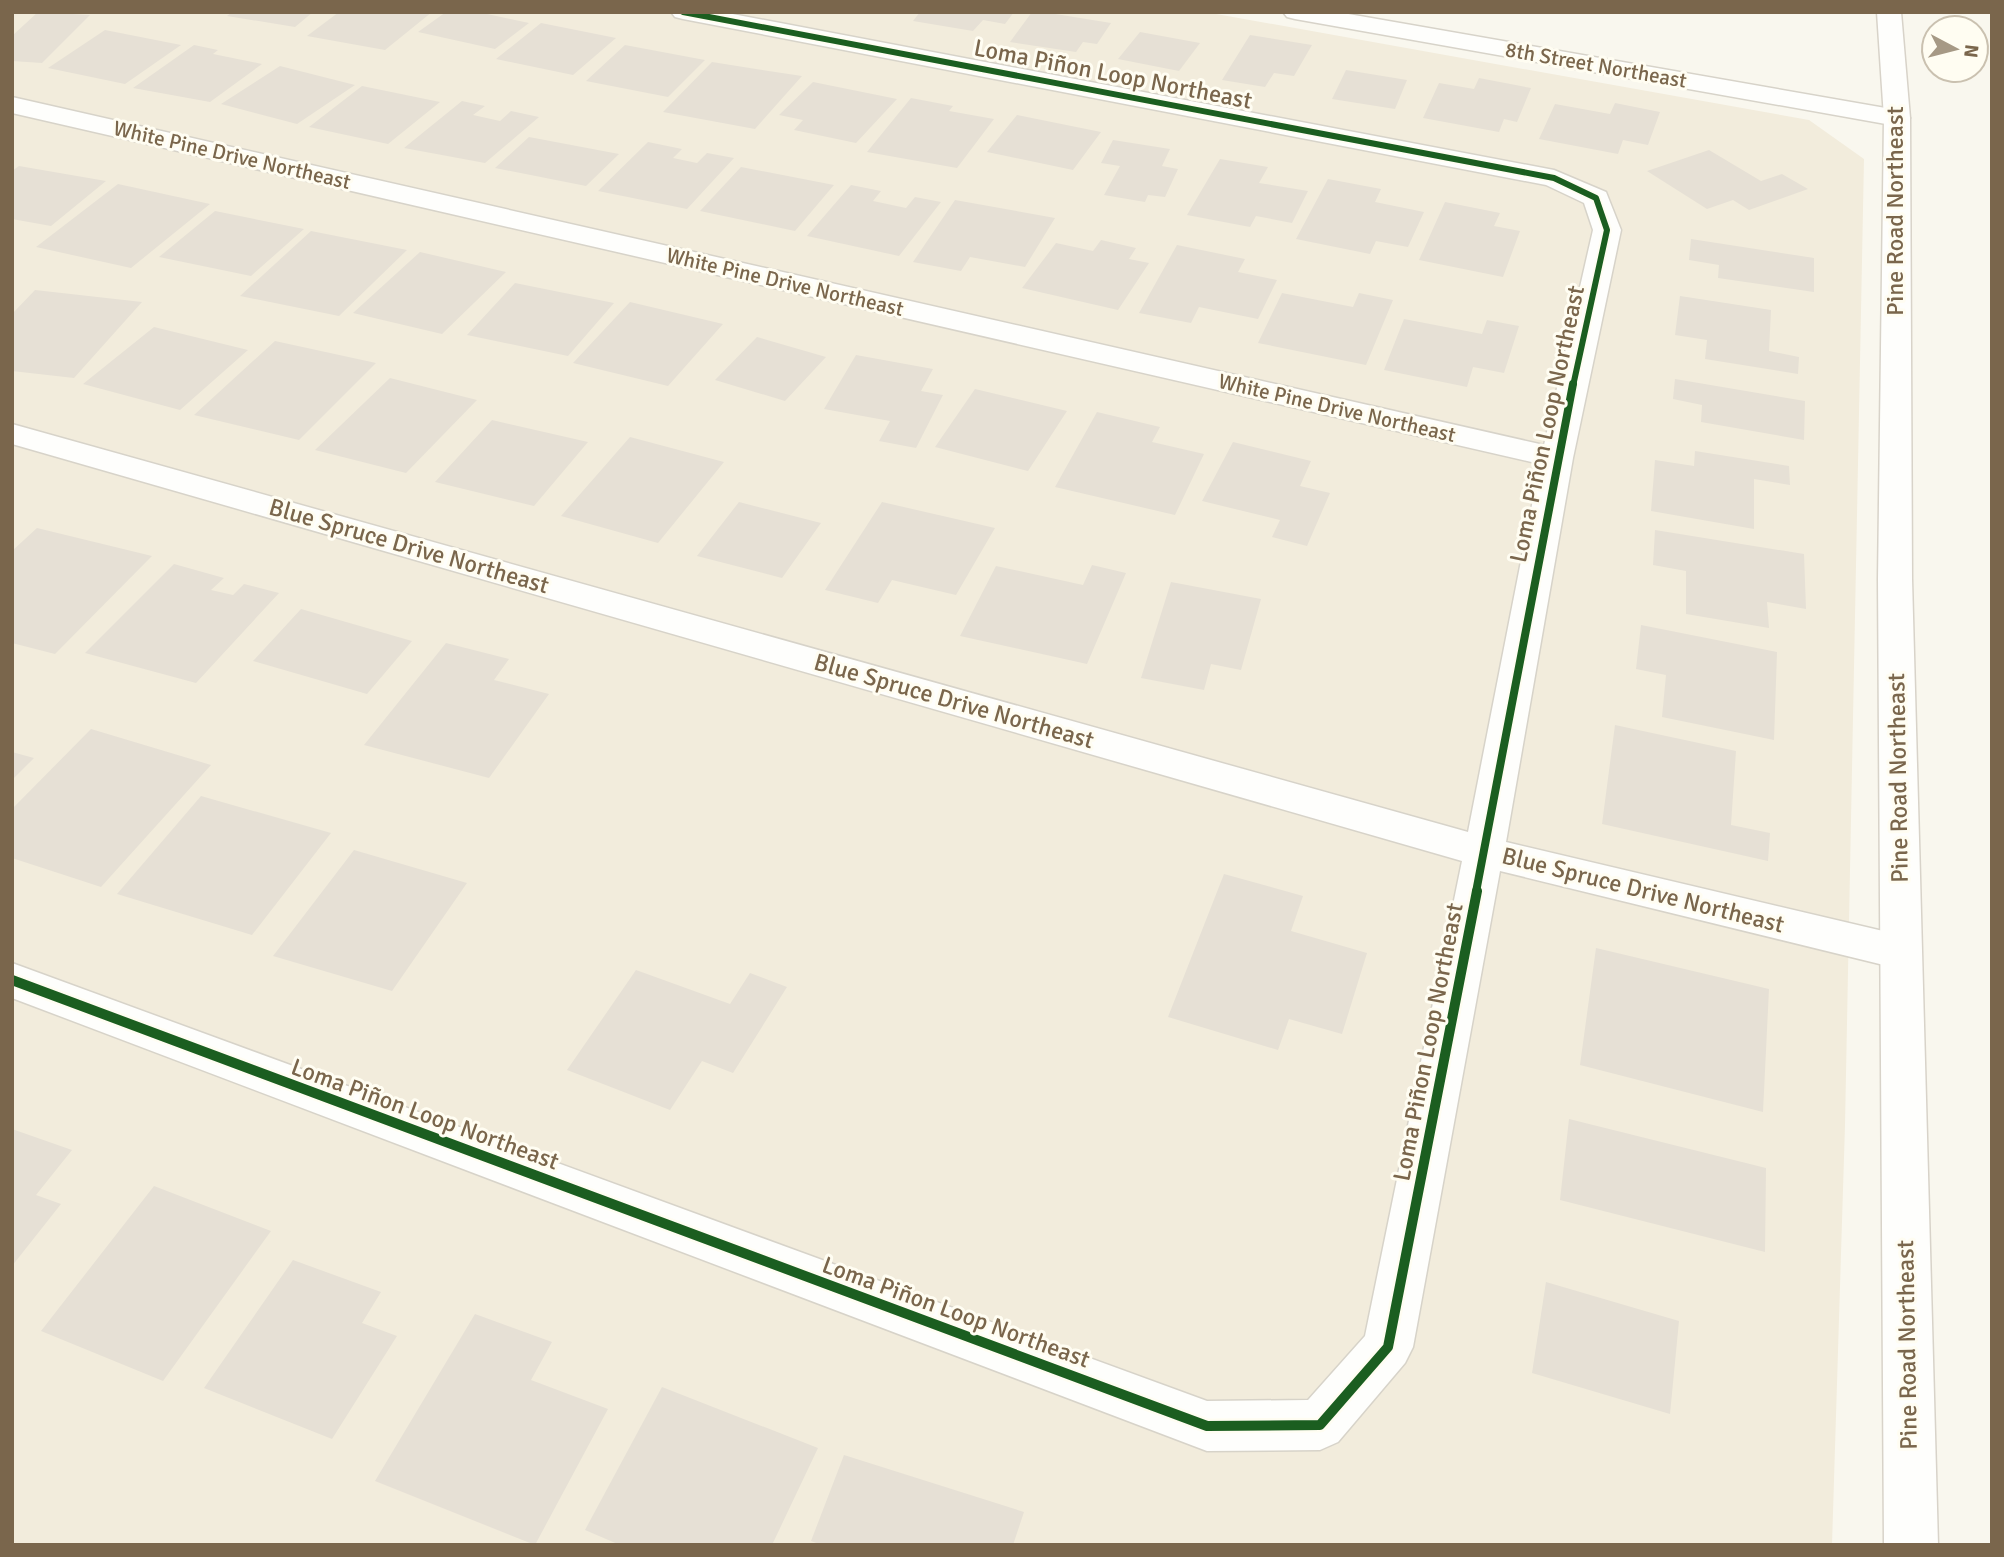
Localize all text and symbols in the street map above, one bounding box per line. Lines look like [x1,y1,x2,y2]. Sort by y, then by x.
north arrow [1920,14,1990,84]
street label: Loma Piñon Loop Northeast [971,32,1255,116]
street label: 8th Street Northeast [1503,36,1689,94]
text: N [1958,43,1984,59]
street label: Pine Road Northeast [1880,106,1910,316]
street label: White Pine Drive Northeast [111,115,353,195]
street label: White Pine Drive Northeast [664,242,906,322]
street label: Loma Piñon Loop Northeast [1503,283,1591,565]
street label: White Pine Drive Northeast [1216,368,1458,448]
street label: Blue Spruce Drive Northeast [266,492,552,600]
street label: Blue Spruce Drive Northeast [811,647,1097,755]
street label: Pine Road Northeast [1881,673,1915,883]
street label: Blue Spruce Drive Northeast [1499,840,1787,940]
street label: Loma Piñon Loop Northeast [1386,900,1470,1184]
street label: Loma Piñon Loop Northeast [287,1052,563,1176]
street label: Pine Road Northeast [1890,1240,1924,1450]
street label: Loma Piñon Loop Northeast [818,1250,1094,1374]

